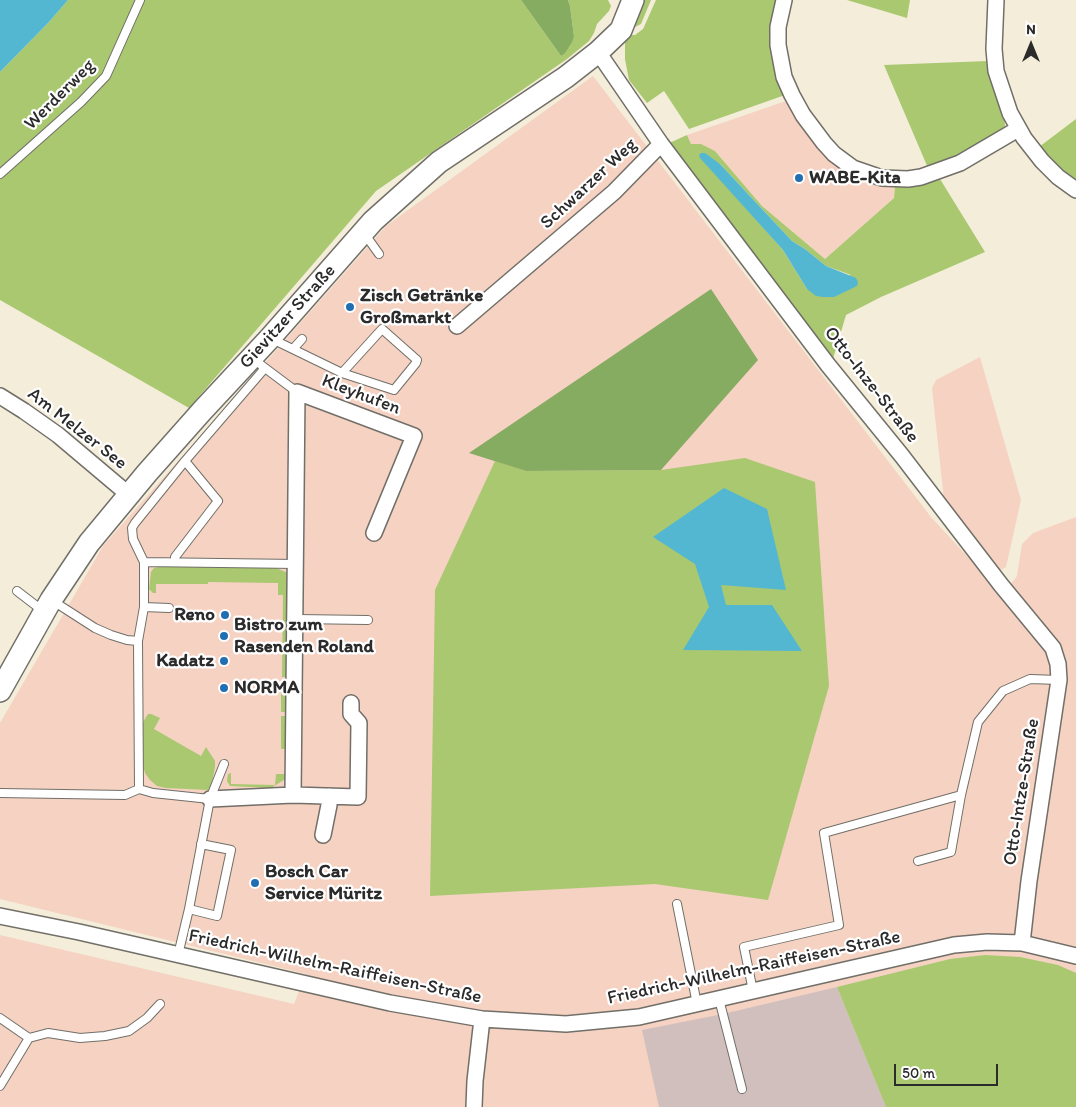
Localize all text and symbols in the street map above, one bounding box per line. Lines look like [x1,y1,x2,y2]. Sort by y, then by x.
north arrow [1006,20,1056,70]
text: N [1026,21,1036,38]
street label: Werderweg [20,55,100,135]
street label: Schwarzer Weg [536,134,642,234]
place label: WABE-Kita [809,167,901,189]
marker: WABE-Kita [793,172,805,184]
street label: Gievitzer Straße [235,260,341,374]
place label: Zisch Getränke Großmarkt [360,285,483,329]
marker: Zisch Getränke Großmarkt [344,301,356,313]
street label: Otto-Inze-Straße [818,322,924,448]
street label: Kleyhufen [318,370,404,420]
street label: Am Melzer See [23,383,131,475]
place label: Reno [174,604,215,626]
marker: Reno [219,609,231,621]
place label: Bistro zum Rasenden Roland [234,614,374,658]
marker: Bistro zum Rasenden Roland [218,630,230,642]
place label: Kadatz [156,650,214,672]
marker: Kadatz [218,655,230,667]
place label: NORMA [234,677,299,699]
marker: NORMA [218,682,230,694]
street label: Otto-Intze-Straße [999,717,1045,867]
place label: Bosch Car Service Müritz [265,861,382,905]
marker: Bosch Car Service Müritz [249,877,261,889]
street label: Friedrich-Wilhelm-Raiffeisen-Straße [186,925,484,1009]
street label: Friedrich-Wilhelm-Raiffeisen-Straße [605,926,903,1010]
scale bar [896,1054,1000,1086]
text: 50 m [902,1064,935,1082]

